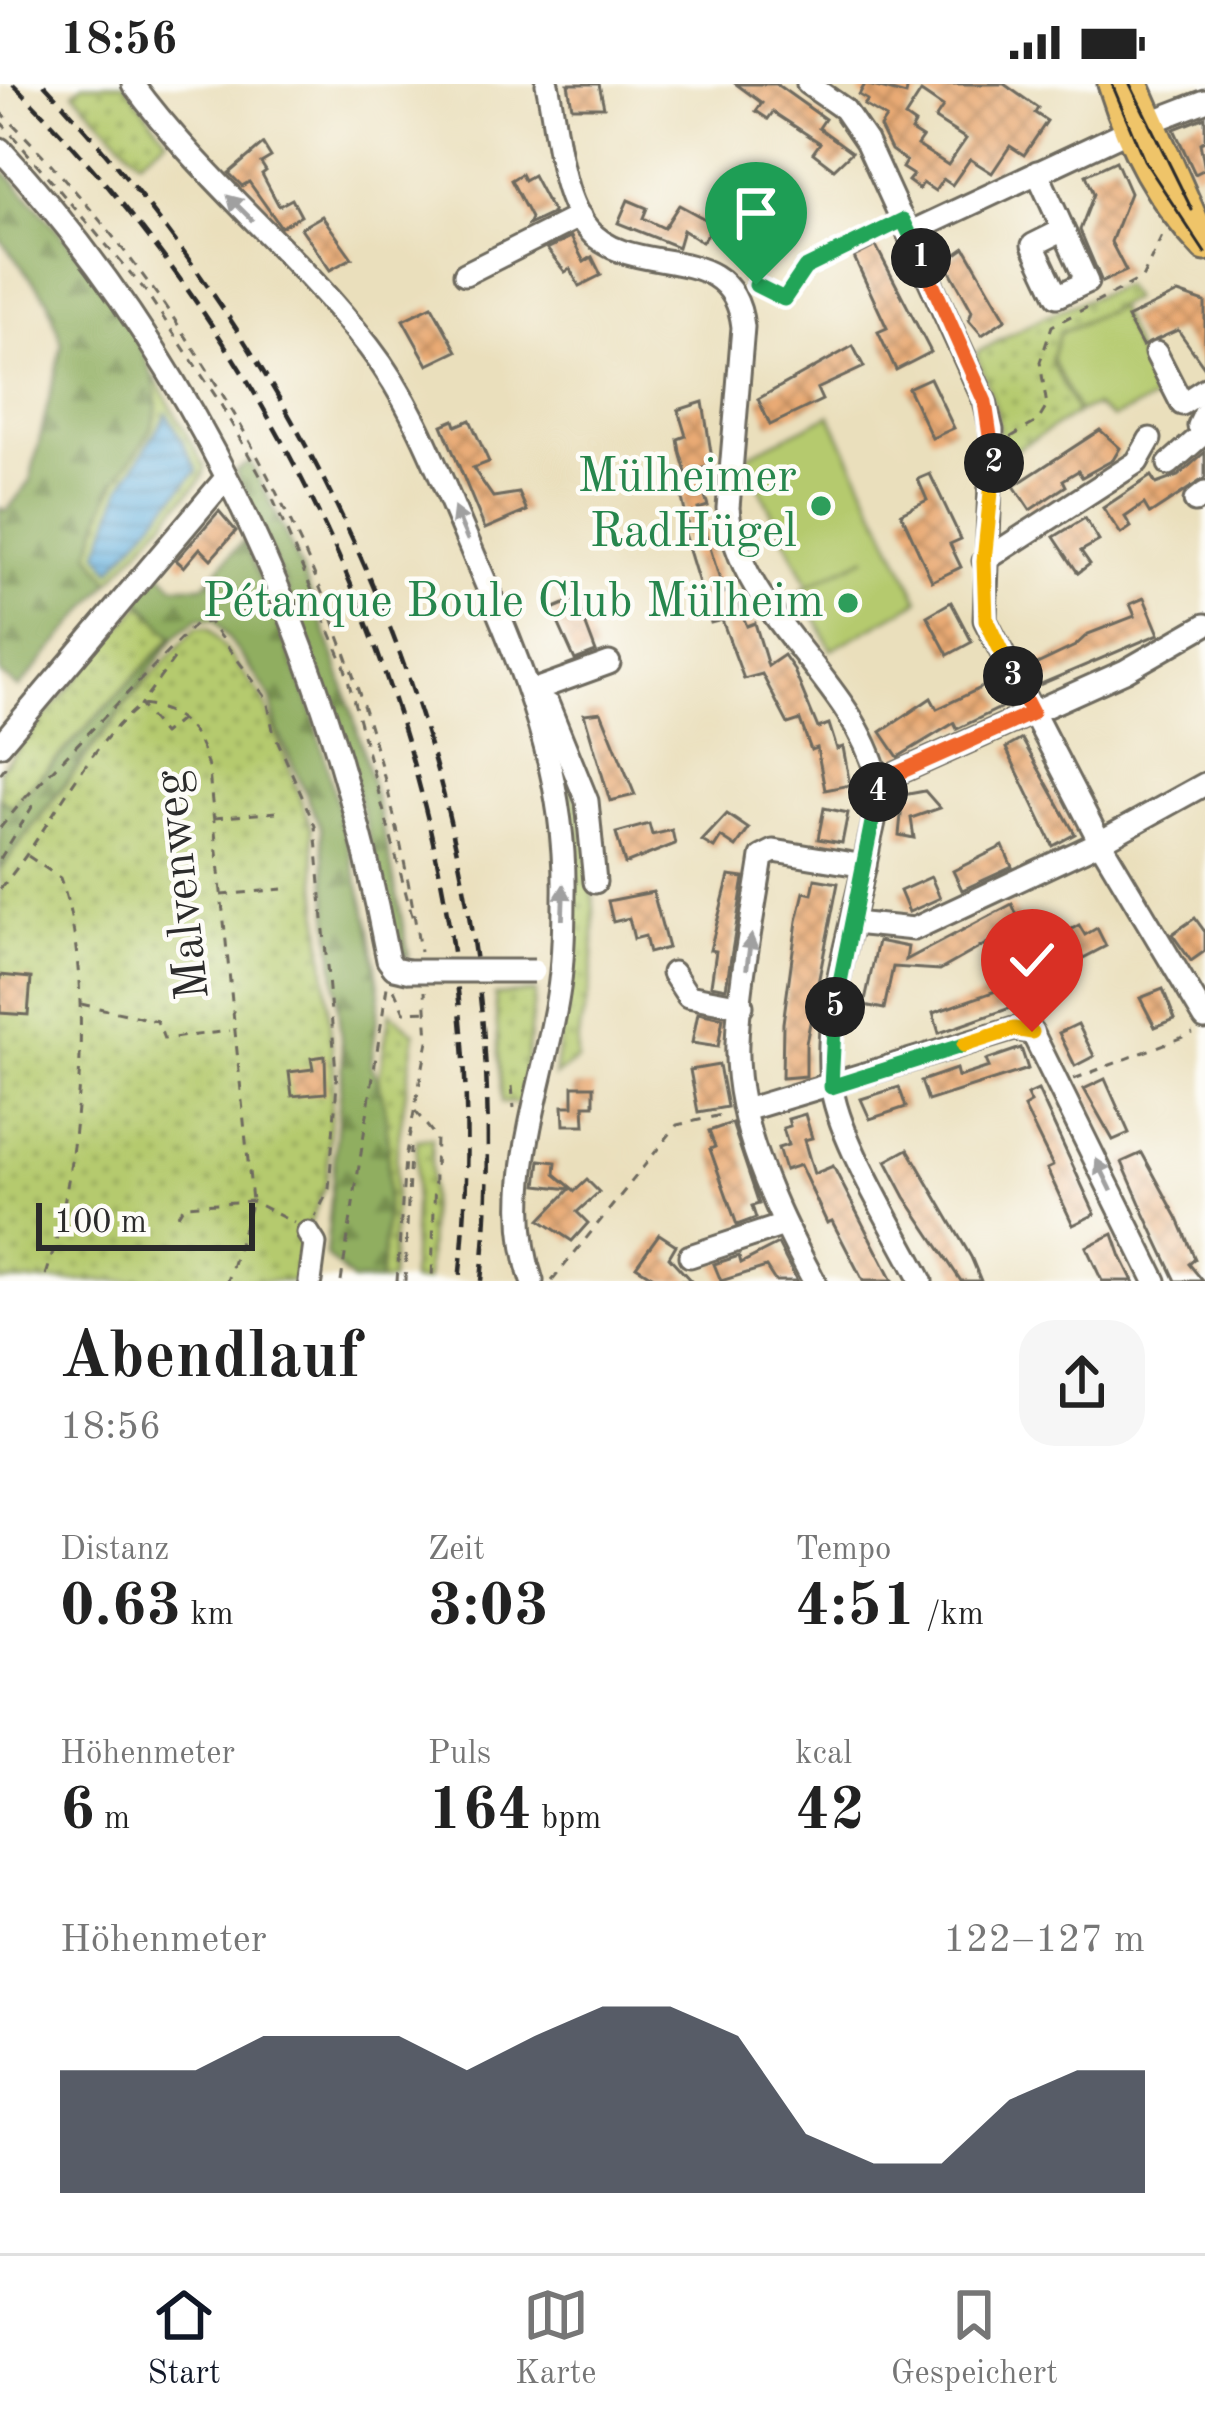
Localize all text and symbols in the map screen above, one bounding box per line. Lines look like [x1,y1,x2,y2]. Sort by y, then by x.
text: 18:56 [60,19,177,64]
pin [705,162,807,285]
icon: arrive [723,180,789,246]
one-way arrow [226,194,254,223]
pin: 1 [891,228,951,288]
text: 1 [911,241,931,274]
pin: 2 [964,433,1024,493]
text: 2 [984,446,1004,479]
place label: Mülheimer RadHügel [577,454,797,557]
marker: Mülheimer RadHügel [808,493,834,519]
one-way arrow [450,506,470,541]
place label: Pétanque Boule Club Mülheim [202,579,824,627]
marker: Pétanque Boule Club Mülheim [835,590,861,616]
pin: 3 [983,646,1043,706]
text: 3 [1003,659,1023,692]
pin: 4 [848,762,908,822]
street label: Malvenweg [147,768,219,1002]
text: 4 [868,775,888,808]
one-way arrow [554,882,573,920]
pin [981,909,1083,1032]
icon: check [999,927,1065,993]
one-way arrow [740,933,759,970]
pin: 5 [805,977,865,1037]
text: 5 [825,990,845,1023]
one-way arrow [1094,1157,1114,1192]
scale bar [36,1197,255,1250]
text: 100 m [54,1207,147,1240]
button: share [1019,1320,1145,1446]
text: Abendlauf [60,1326,361,1392]
text: 18:56 [60,1408,161,1447]
text: Distanz [60,1534,169,1567]
text: Zeit [428,1534,485,1567]
text: Tempo [795,1534,892,1567]
text: 0.63 [60,1578,181,1638]
text: 3:03 [428,1578,549,1638]
text: 4:51 [795,1578,917,1638]
text: km [181,1599,234,1632]
text: /km [917,1599,984,1632]
text: Höhenmeter [60,1738,235,1771]
text: Puls [428,1738,491,1771]
text: kcal [795,1738,852,1771]
text: 6 [60,1782,95,1842]
text: 164 [428,1782,532,1842]
text: 42 [795,1782,865,1842]
text: m [95,1803,130,1836]
text: bpm [532,1803,602,1836]
text: Höhenmeter [60,1921,267,1960]
text: 122–127 m [943,1921,1145,1960]
tab: Start [147,2282,221,2395]
tab: Karte [515,2282,596,2395]
tab: Gespeichert [891,2282,1058,2395]

